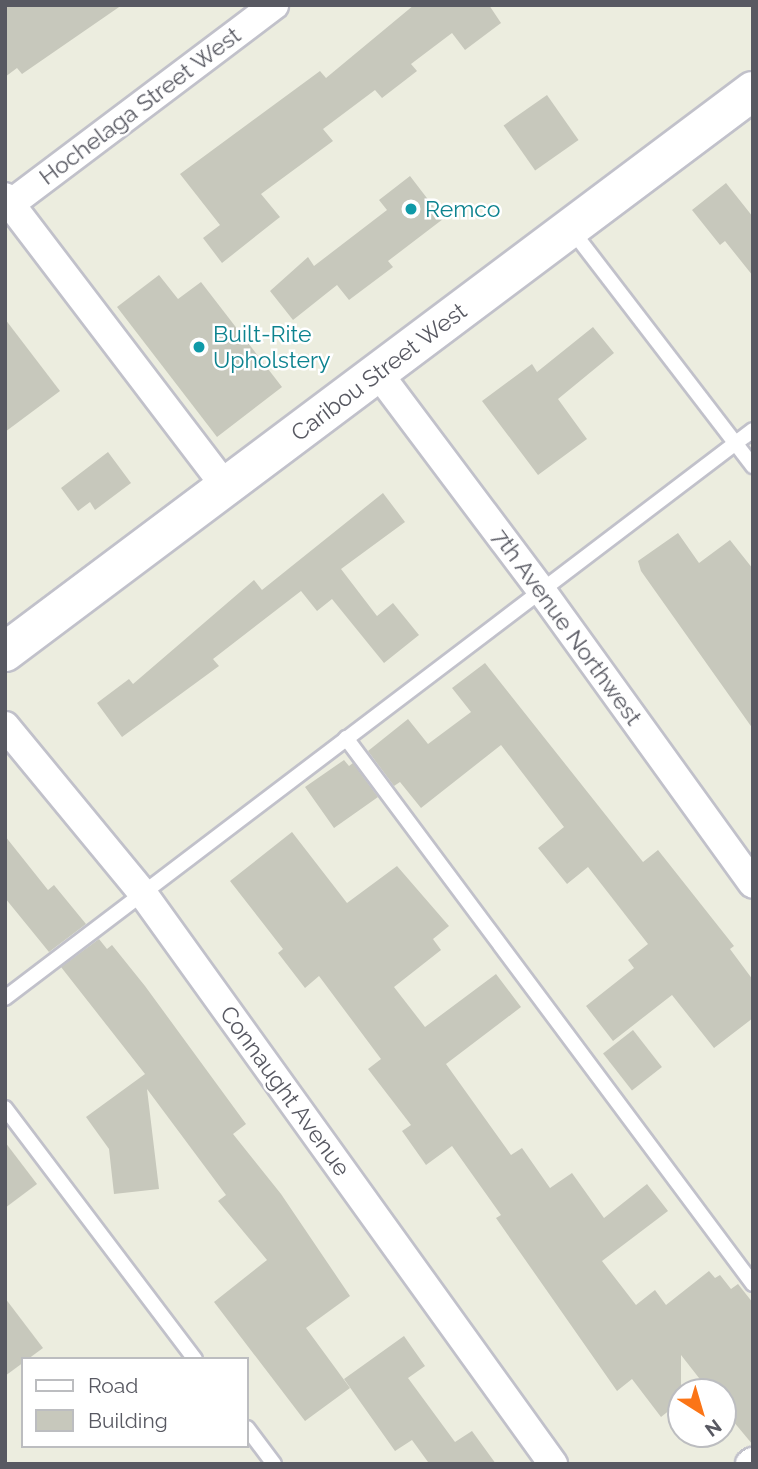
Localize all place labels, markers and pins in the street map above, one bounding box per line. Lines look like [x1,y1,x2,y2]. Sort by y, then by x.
place label: Remco [425,195,500,223]
marker: Remco [403,201,419,217]
place label: Built-Rite Upholstery [213,320,330,374]
marker: Built-Rite Upholstery [191,339,207,355]

